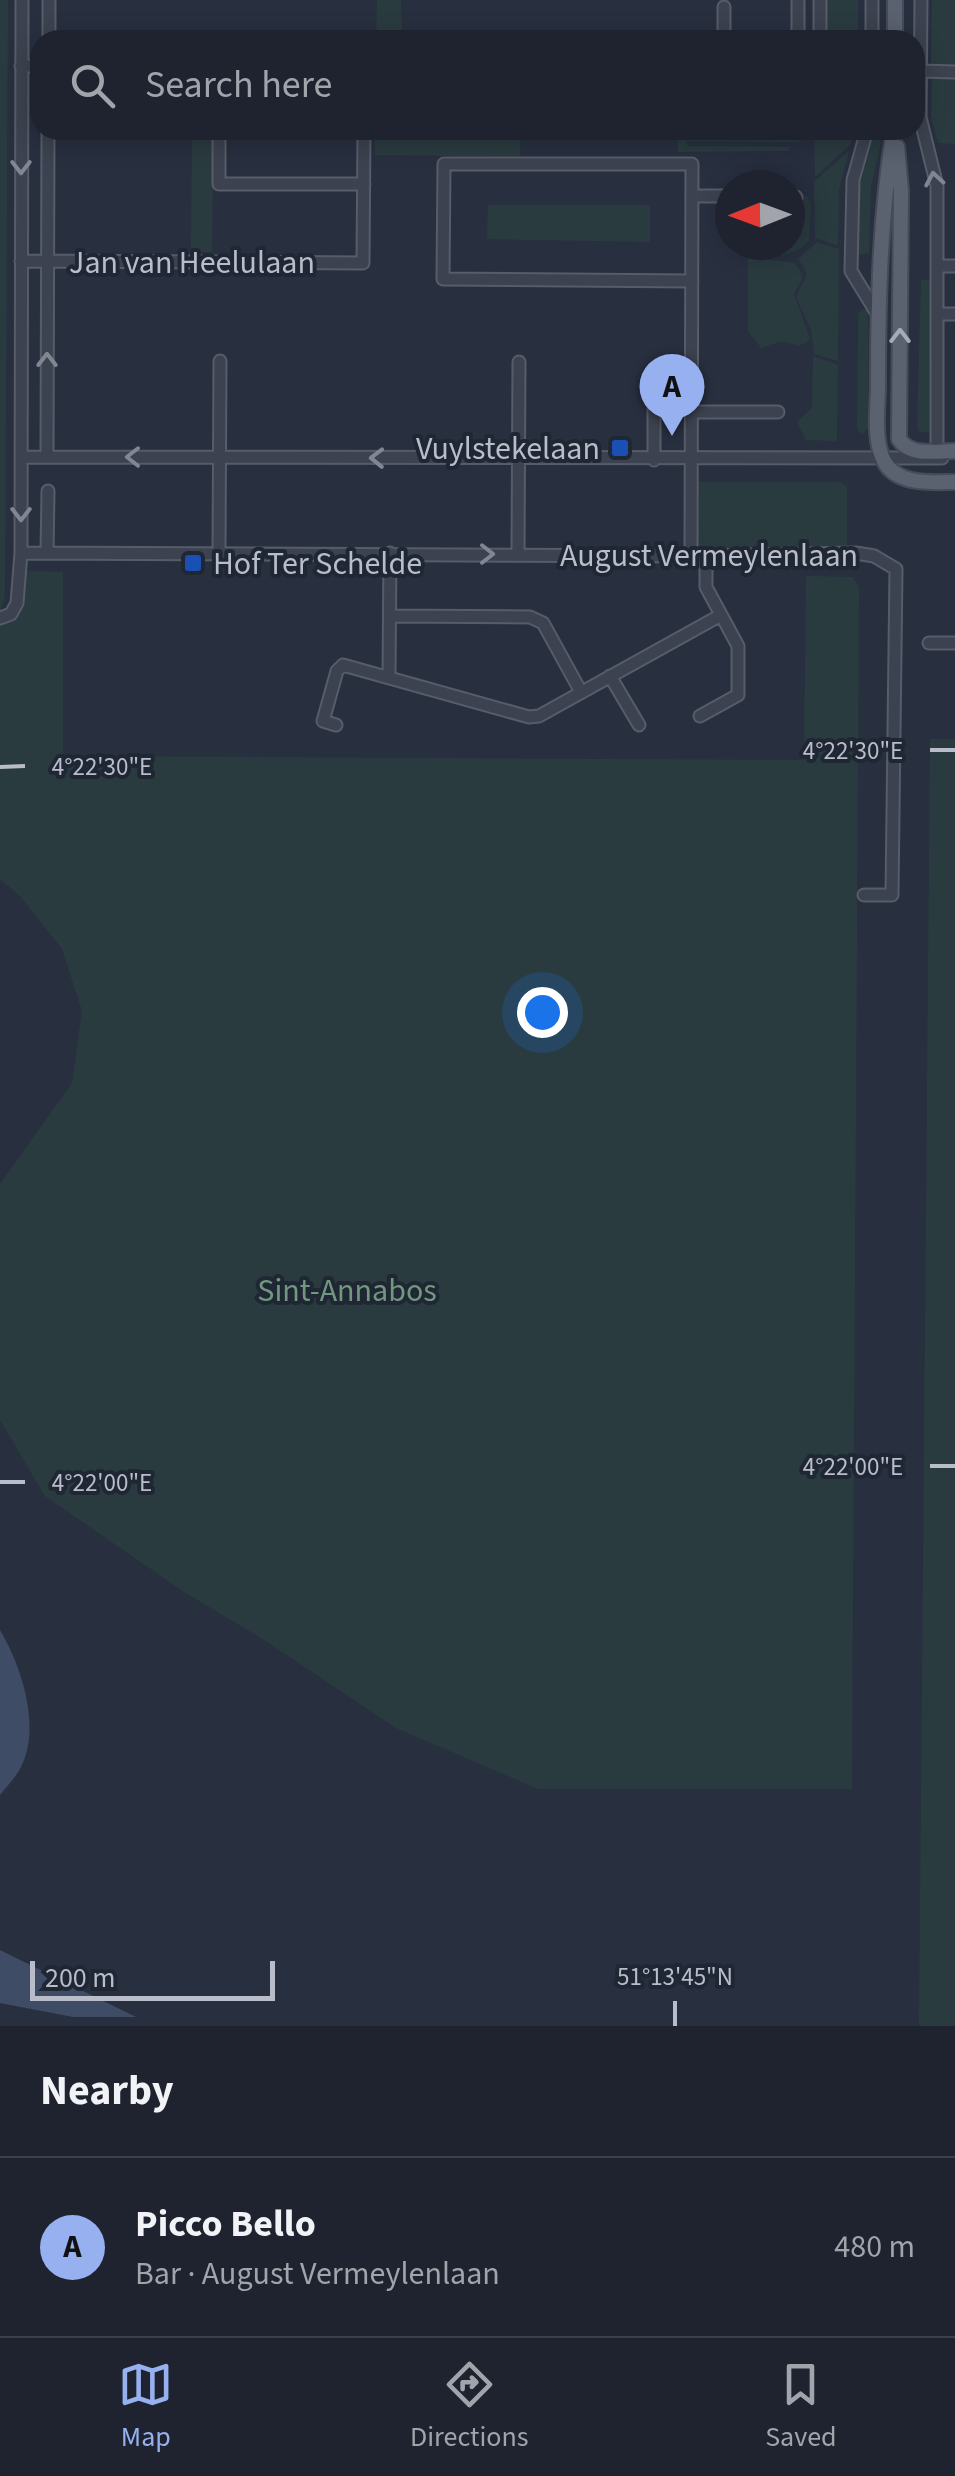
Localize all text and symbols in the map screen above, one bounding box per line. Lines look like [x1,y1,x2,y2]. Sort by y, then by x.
search box [30,30,925,140]
icon: search [65,58,120,113]
text: Search here [145,58,332,112]
one-way arrow [10,160,32,176]
north arrow [715,170,805,260]
one-way arrow [924,171,945,187]
street label: Jan van Heelulaan [69,240,315,286]
one-way arrow [889,327,911,342]
one-way arrow [36,351,58,366]
pin: A [640,354,704,436]
place label: Vuylstekelaan [416,426,600,472]
marker: Vuylstekelaan [609,437,631,459]
one-way arrow [124,446,140,468]
one-way arrow [368,448,384,469]
one-way arrow [10,508,32,523]
street label: August Vermeylenlaan [560,533,858,579]
place label: Hof Ter Schelde [213,541,422,587]
one-way arrow [480,543,496,565]
marker: Hof Ter Schelde [182,552,204,574]
text: 4°22'30"E [803,733,903,769]
text: 4°22'30"E [52,749,152,785]
your location [517,987,568,1038]
park label: Sint-Annabos [257,1268,437,1314]
text: 4°22'00"E [803,1449,903,1485]
text: 4°22'00"E [52,1465,152,1501]
scale bar [30,1956,275,2000]
text: 200 m [45,1958,116,1998]
text: 51°13'45"N [617,1959,733,1995]
text: Nearby [40,2061,174,2121]
text: Picco Bello [135,2197,316,2251]
text: A [63,2224,82,2270]
text: 480 m [834,2224,915,2270]
text: Bar · August Vermeylenlaan [135,2251,500,2297]
tab: Map [118,2357,173,2457]
tab: Directions [410,2357,529,2457]
tab: Saved [765,2357,837,2457]

